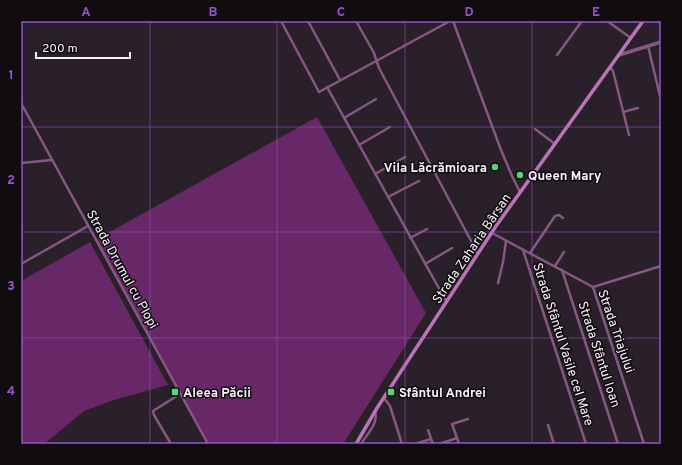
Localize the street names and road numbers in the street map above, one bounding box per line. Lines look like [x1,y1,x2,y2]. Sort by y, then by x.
street label: Strada Zaharia Bârsan [430,191,516,307]
street label: Strada Drumul cu Plopi [82,208,161,332]
street label: Strada Sfântul Vasile cel Mare [528,261,596,428]
street label: Strada Triajului [593,288,637,375]
street label: Strada Sfântul Ioan [573,300,623,410]

